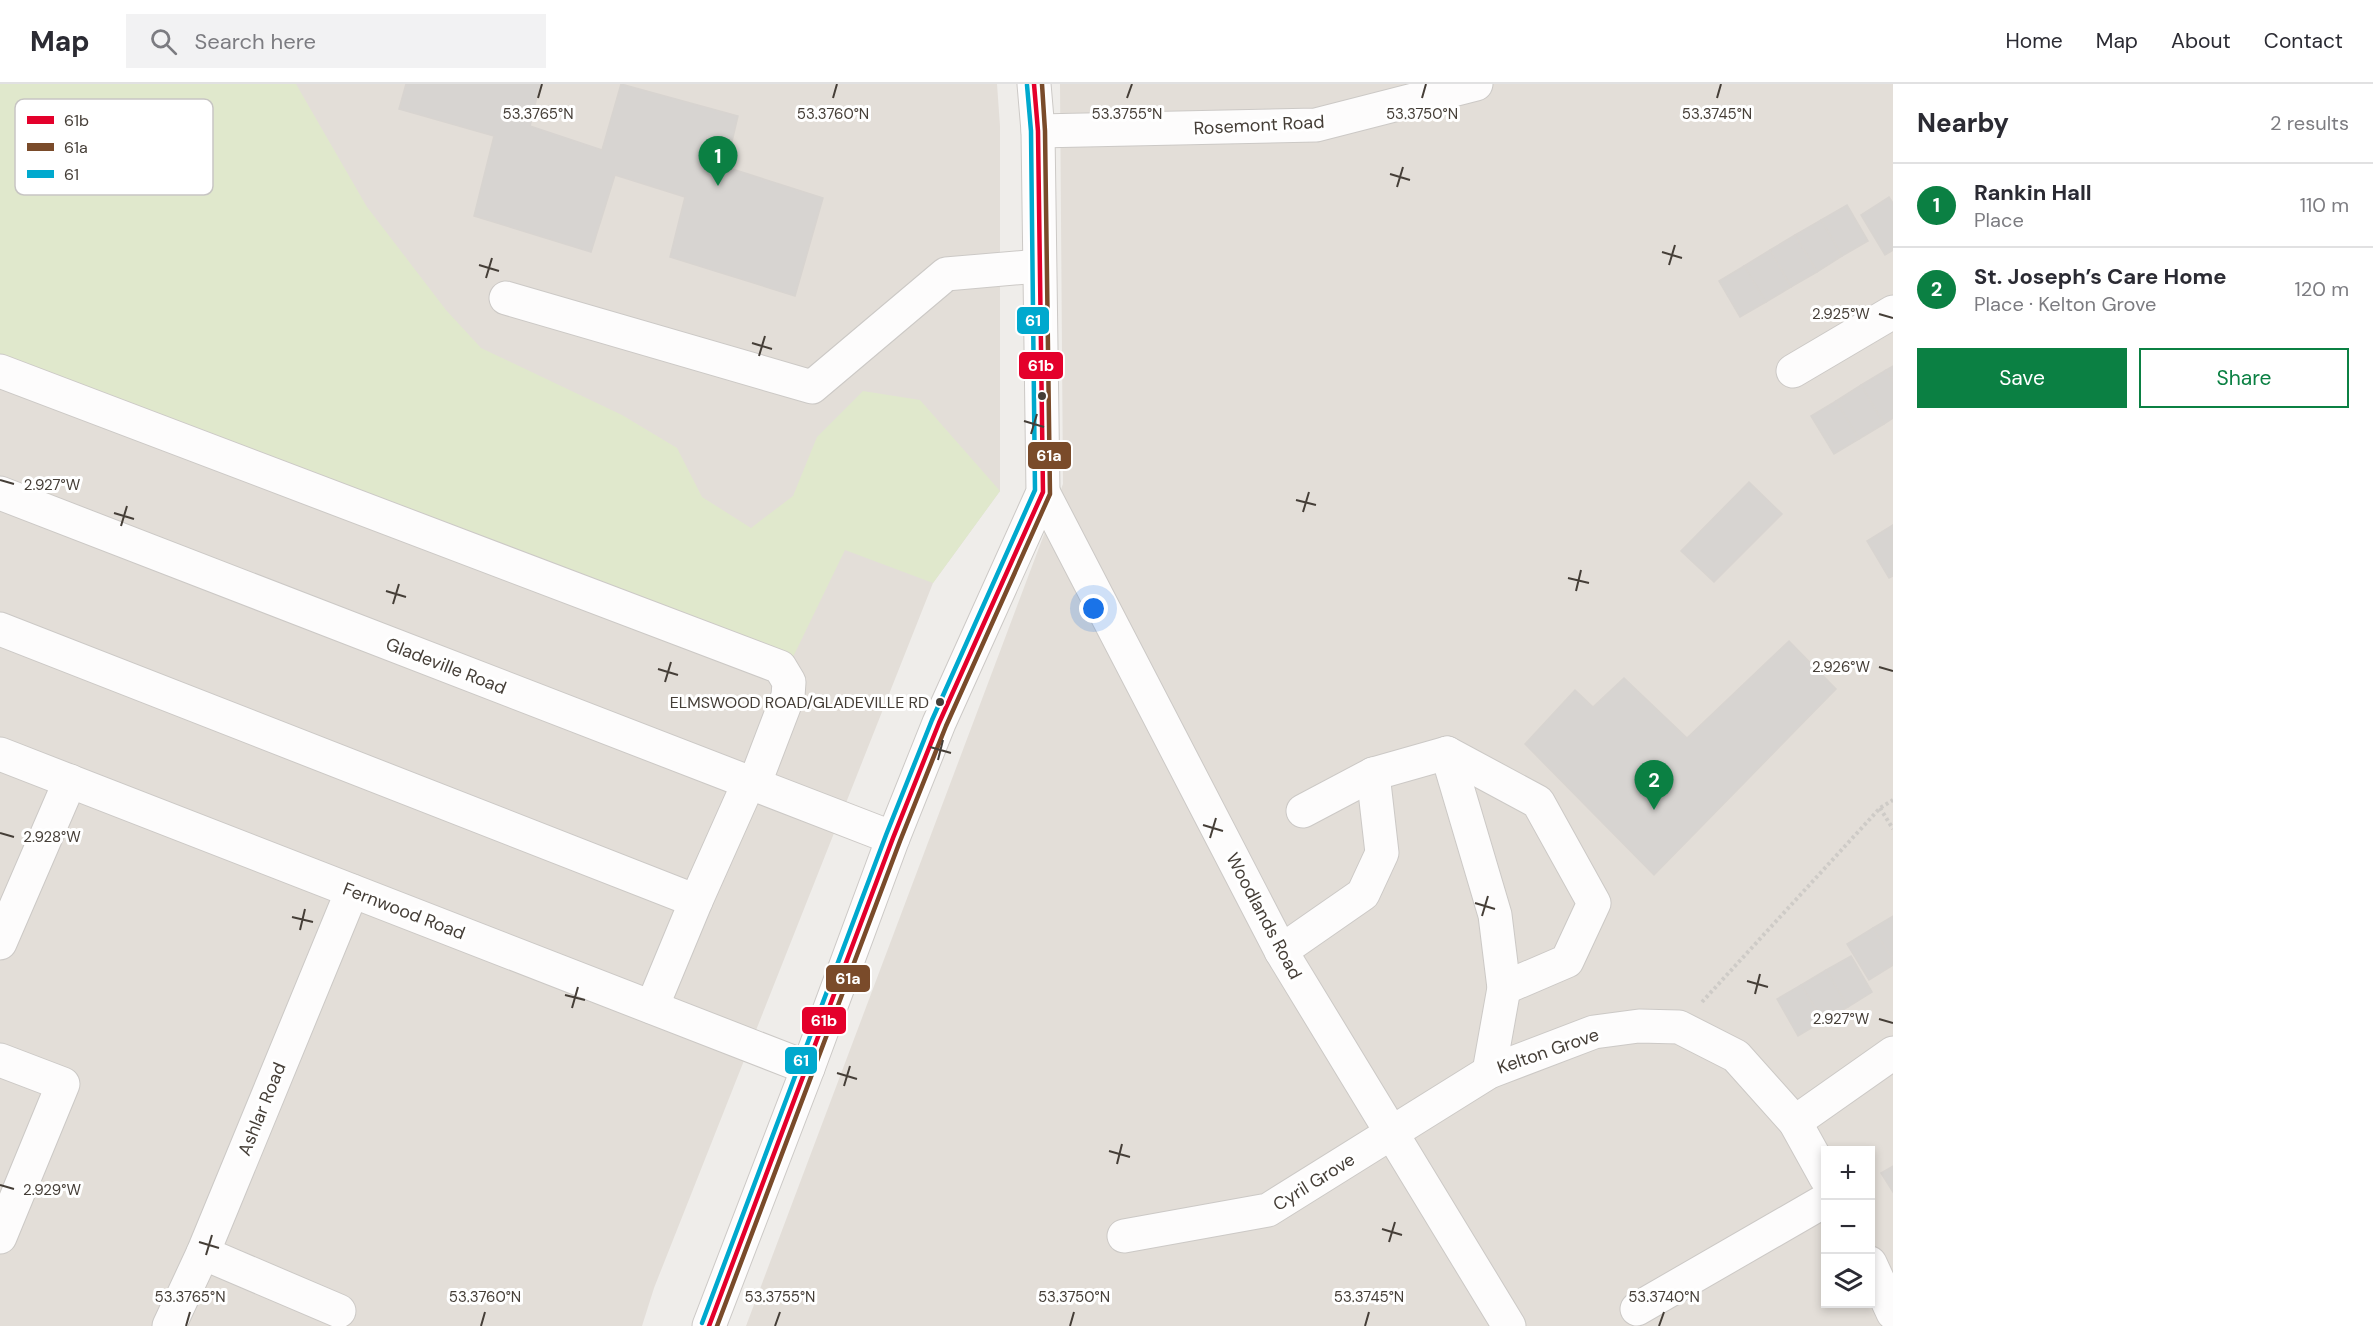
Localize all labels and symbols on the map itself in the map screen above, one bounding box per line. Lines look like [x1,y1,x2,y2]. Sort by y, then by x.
legend [15,99,213,195]
text: 53.3765°N [503,104,574,124]
text: 53.3760°N [797,104,869,124]
text: 53.3755°N [1092,104,1162,124]
text: 53.3750°N [1386,104,1458,124]
text: 53.3745°N [1682,104,1752,124]
text: 61b [64,110,89,131]
street label: Rosemont Road [1193,110,1325,140]
pin: 1 [698,136,738,186]
text: 61a [64,137,88,158]
text: 61 [64,164,79,185]
text: 2.925°W [1812,304,1870,324]
line badge: 61 [1016,306,1050,335]
text: 61 [1025,310,1041,331]
line badge: 61b [1018,351,1064,380]
text: 61b [1028,355,1054,376]
unlabelled marker [1036,390,1048,402]
line badge: 61a [1027,441,1072,470]
text: 61a [1036,445,1062,466]
text: 2.927°W [24,475,81,495]
your location [1079,594,1108,623]
street label: Gladeville Road [382,632,510,700]
text: 2.926°W [1812,657,1870,677]
place label: ELMSWOOD ROAD/GLADEVILLE RD [670,692,929,713]
marker: ELMSWOOD ROAD/GLADEVILLE RD [934,696,946,708]
pin: 2 [1634,760,1674,810]
text: 2.928°W [23,827,81,847]
street label: Woodlands Road [1220,848,1308,984]
street label: Fernwood Road [339,877,469,945]
line badge: 61a [825,964,871,993]
text: 61a [835,968,861,989]
line badge: 61b [801,1006,847,1035]
text: 2.927°W [1813,1009,1870,1029]
text: 61b [811,1010,837,1031]
street label: Kelton Grove [1494,1022,1602,1080]
line badge: 61 [784,1046,818,1075]
text: 61 [793,1050,809,1071]
street label: Ashlar Road [232,1059,292,1159]
street label: Cyril Grove [1269,1147,1359,1217]
text: 2.929°W [23,1180,81,1200]
text: 53.3765°N [155,1287,226,1307]
text: 53.3760°N [449,1287,521,1307]
text: 53.3755°N [745,1287,815,1307]
text: 53.3750°N [1038,1287,1110,1307]
text: 53.3745°N [1334,1287,1404,1307]
text: 53.3740°N [1628,1287,1700,1307]

